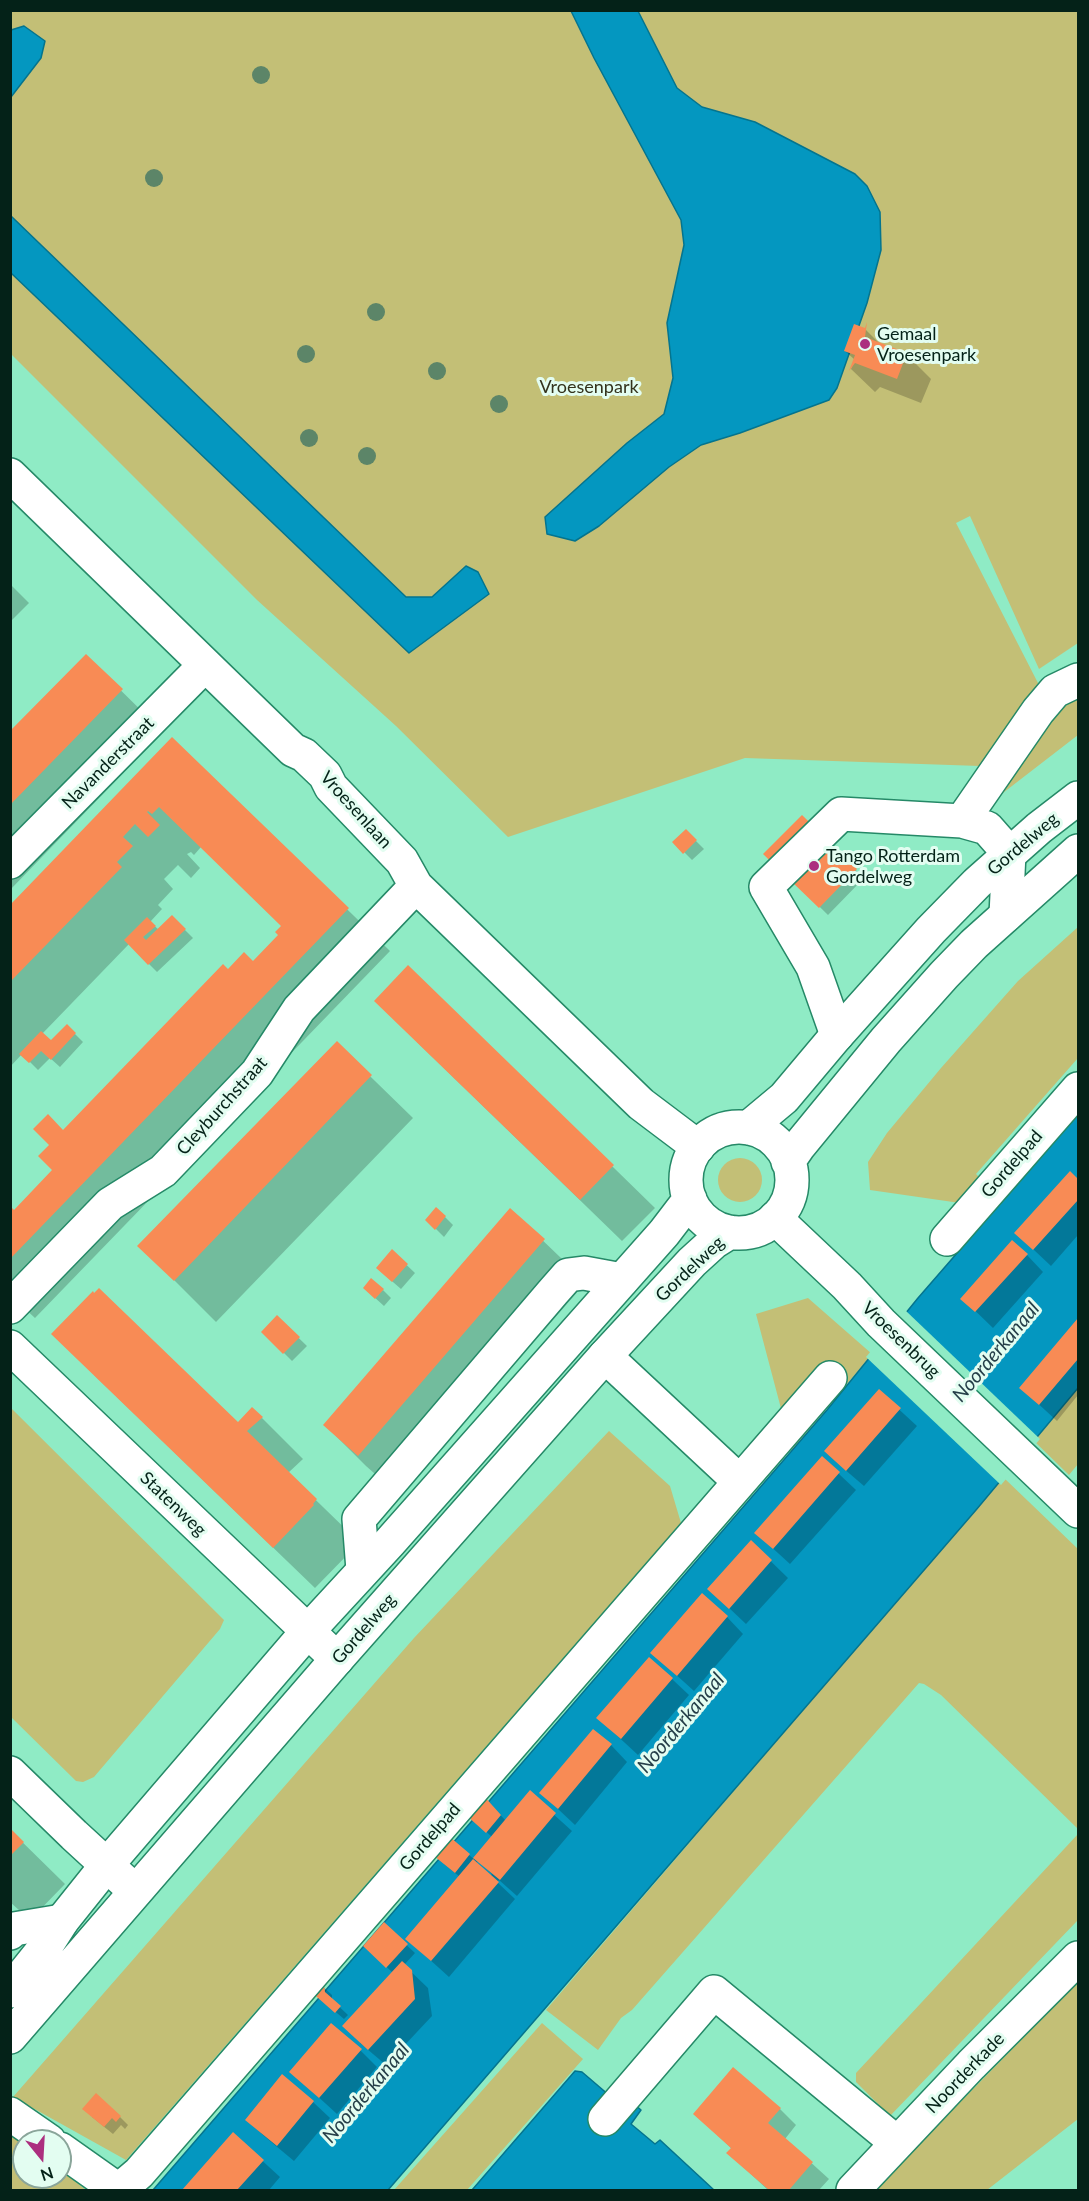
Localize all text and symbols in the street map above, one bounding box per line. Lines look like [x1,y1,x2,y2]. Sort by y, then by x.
place label: Gemaal Vroesenpark [877,323,976,366]
marker: Gemaal Vroesenpark [858,337,872,351]
park label: Vroesenpark [539,376,639,398]
street label: Navanderstraat [57,712,159,814]
street label: Vroesenlaan [316,767,396,853]
street label: Gordelweg [983,808,1063,880]
place label: Tango Rotterdam Gordelweg [826,845,960,888]
marker: Tango Rotterdam Gordelweg [807,859,821,873]
street label: Cleyburchstraat [172,1052,272,1160]
street label: Gordelpad [977,1126,1047,1202]
street label: Gordelweg [651,1232,729,1306]
street label: Vroesenbrug [857,1297,945,1383]
water label: Noorderkanaal [947,1297,1045,1407]
street label: Statenweg [135,1467,211,1541]
street label: Gordelweg [328,1589,400,1669]
water label: Noorderkanaal [632,1668,730,1778]
street label: Gordelpad [395,1799,465,1875]
street label: Noorderkade [921,2028,1009,2118]
water label: Noorderkanaal [317,2038,415,2148]
north arrow [12,2129,72,2189]
text: N [38,2164,56,2186]

